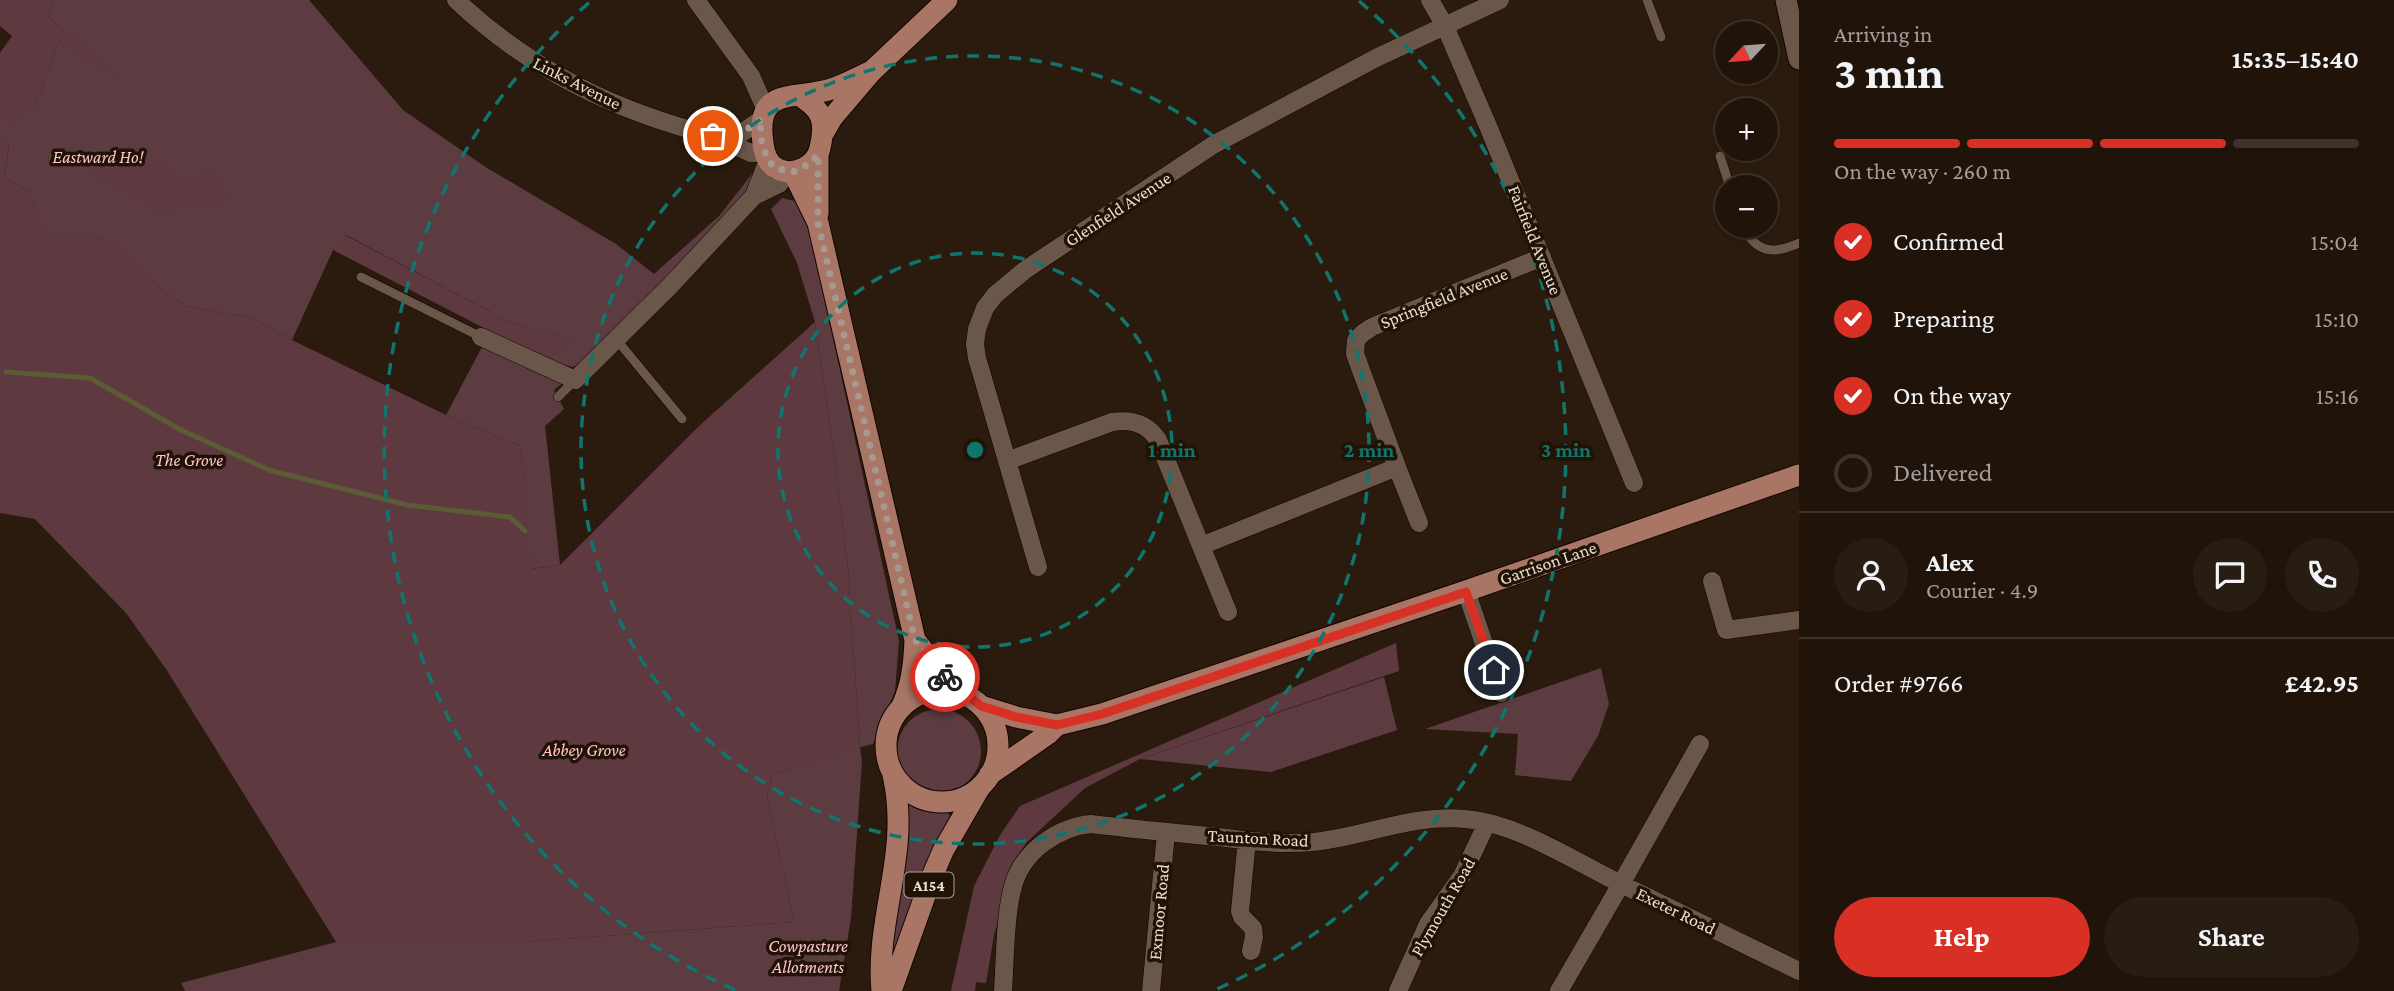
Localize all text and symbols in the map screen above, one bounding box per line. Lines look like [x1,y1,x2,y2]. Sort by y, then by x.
north arrow [1715,21,1778,84]
map controls [1715,21,1778,238]
text: Arriving in [1834,21,1932,47]
text: 15:35–15:40 [2232,45,2359,74]
text: 3 min [1834,47,1944,98]
street label: Links Avenue [530,52,624,114]
button: + [1715,98,1778,161]
pin [683,106,743,166]
icon: bag [694,117,732,155]
park label: Eastward Ho! [53,147,144,167]
text: On the way · 260 m [1834,158,2011,184]
street label: Glenfield Avenue [1061,167,1175,251]
button: − [1715,175,1778,238]
street label: Fairfield Avenue [1504,182,1566,298]
icon: check [1834,223,1872,261]
text: Confirmed [1893,227,2004,256]
text: 15:04 [2311,229,2359,255]
street label: Springfield Avenue [1377,263,1511,333]
icon: check [1834,300,1872,338]
text: Preparing [1893,304,1994,333]
text: 15:10 [2315,306,2359,332]
icon: check [1834,377,1872,415]
text: On the way [1893,381,2011,410]
text: 15:16 [2316,383,2359,409]
centre of rings [963,438,987,462]
text: 1 min [1148,438,1196,462]
text: 2 min [1344,438,1394,462]
text: 3 min [1541,438,1591,462]
park label: The Grove [155,450,223,470]
text: Delivered [1893,458,1992,487]
street label: Garrison Lane [1497,537,1599,589]
button: person [1834,538,1908,612]
button: chat [2193,538,2267,612]
button: phone [2285,538,2359,612]
text: Alex [1926,548,1974,577]
text: Courier · 4.9 [1926,577,2038,603]
pin [1464,640,1524,700]
courier [910,642,980,712]
icon: home [1475,651,1513,689]
icon: bike [926,658,964,696]
text: Order #9766 [1834,669,1964,698]
text: £42.95 [2285,669,2359,698]
park label: Abbey Grove [541,740,626,760]
street label: Taunton Road [1207,825,1309,851]
street label: Plymouth Road [1407,854,1480,960]
street label: Exmoor Road [1145,863,1173,961]
road number: A154 [904,872,954,898]
street label: Exeter Road [1633,883,1719,939]
button: Help [1834,897,2090,977]
button: Share [2104,897,2359,977]
park label: Cowpasture Allotments [768,936,848,977]

